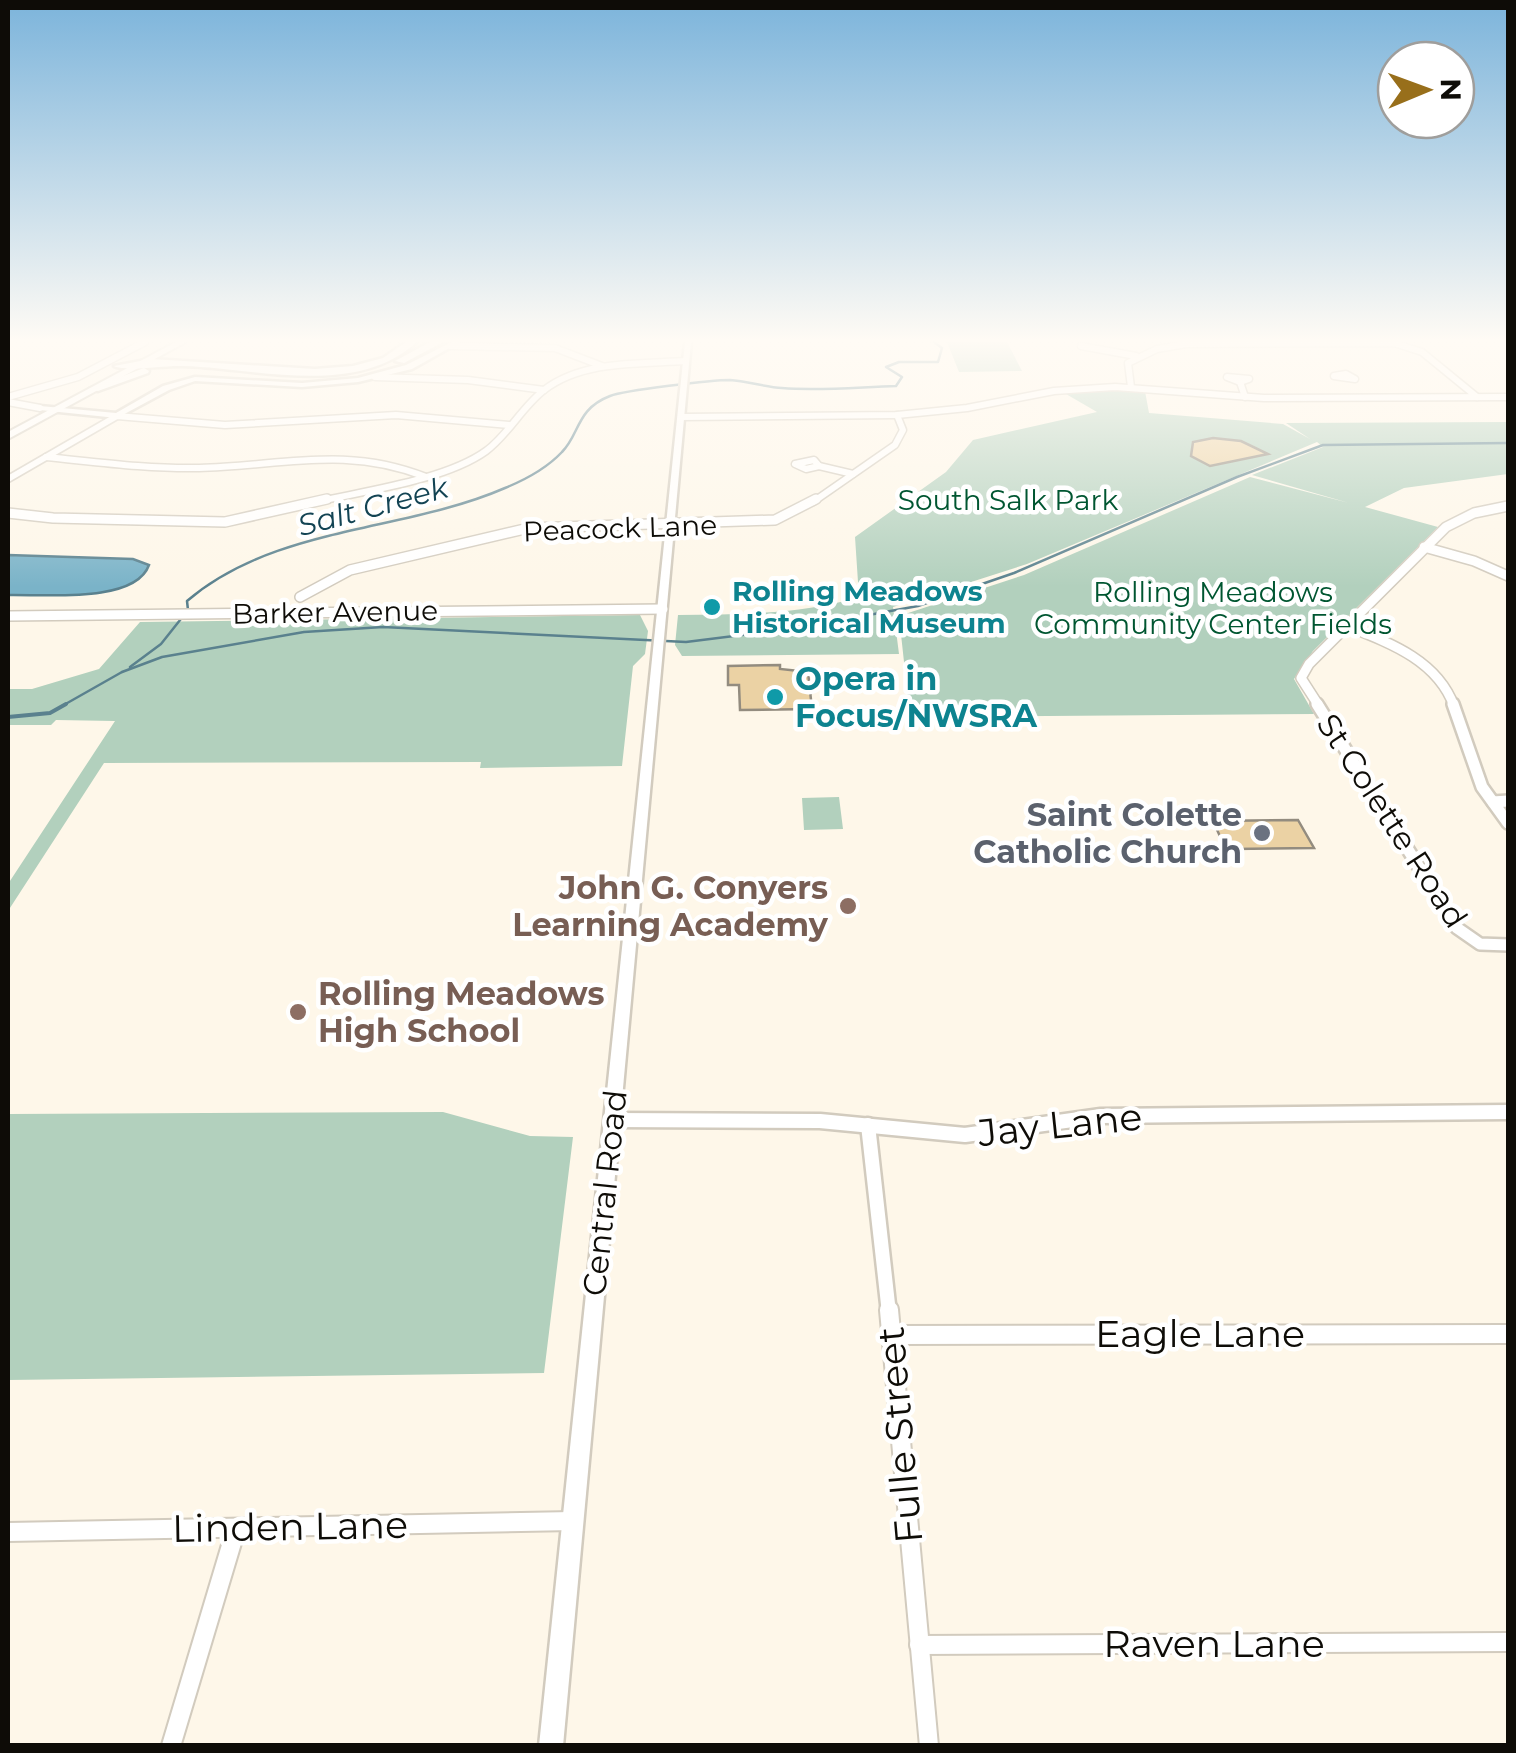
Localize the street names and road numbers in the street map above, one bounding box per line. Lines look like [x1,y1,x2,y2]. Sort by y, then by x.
street label: Peacock Lane [522,508,718,548]
street label: Barker Avenue [232,593,438,631]
street label: St Colette Road [1309,706,1476,935]
street label: Central Road [574,1088,635,1298]
street label: Jay Lane [975,1093,1144,1157]
street label: Eagle Lane [1095,1310,1305,1357]
street label: Fulle Street [867,1325,932,1545]
street label: Linden Lane [172,1501,408,1552]
street label: Raven Lane [1103,1620,1325,1667]

